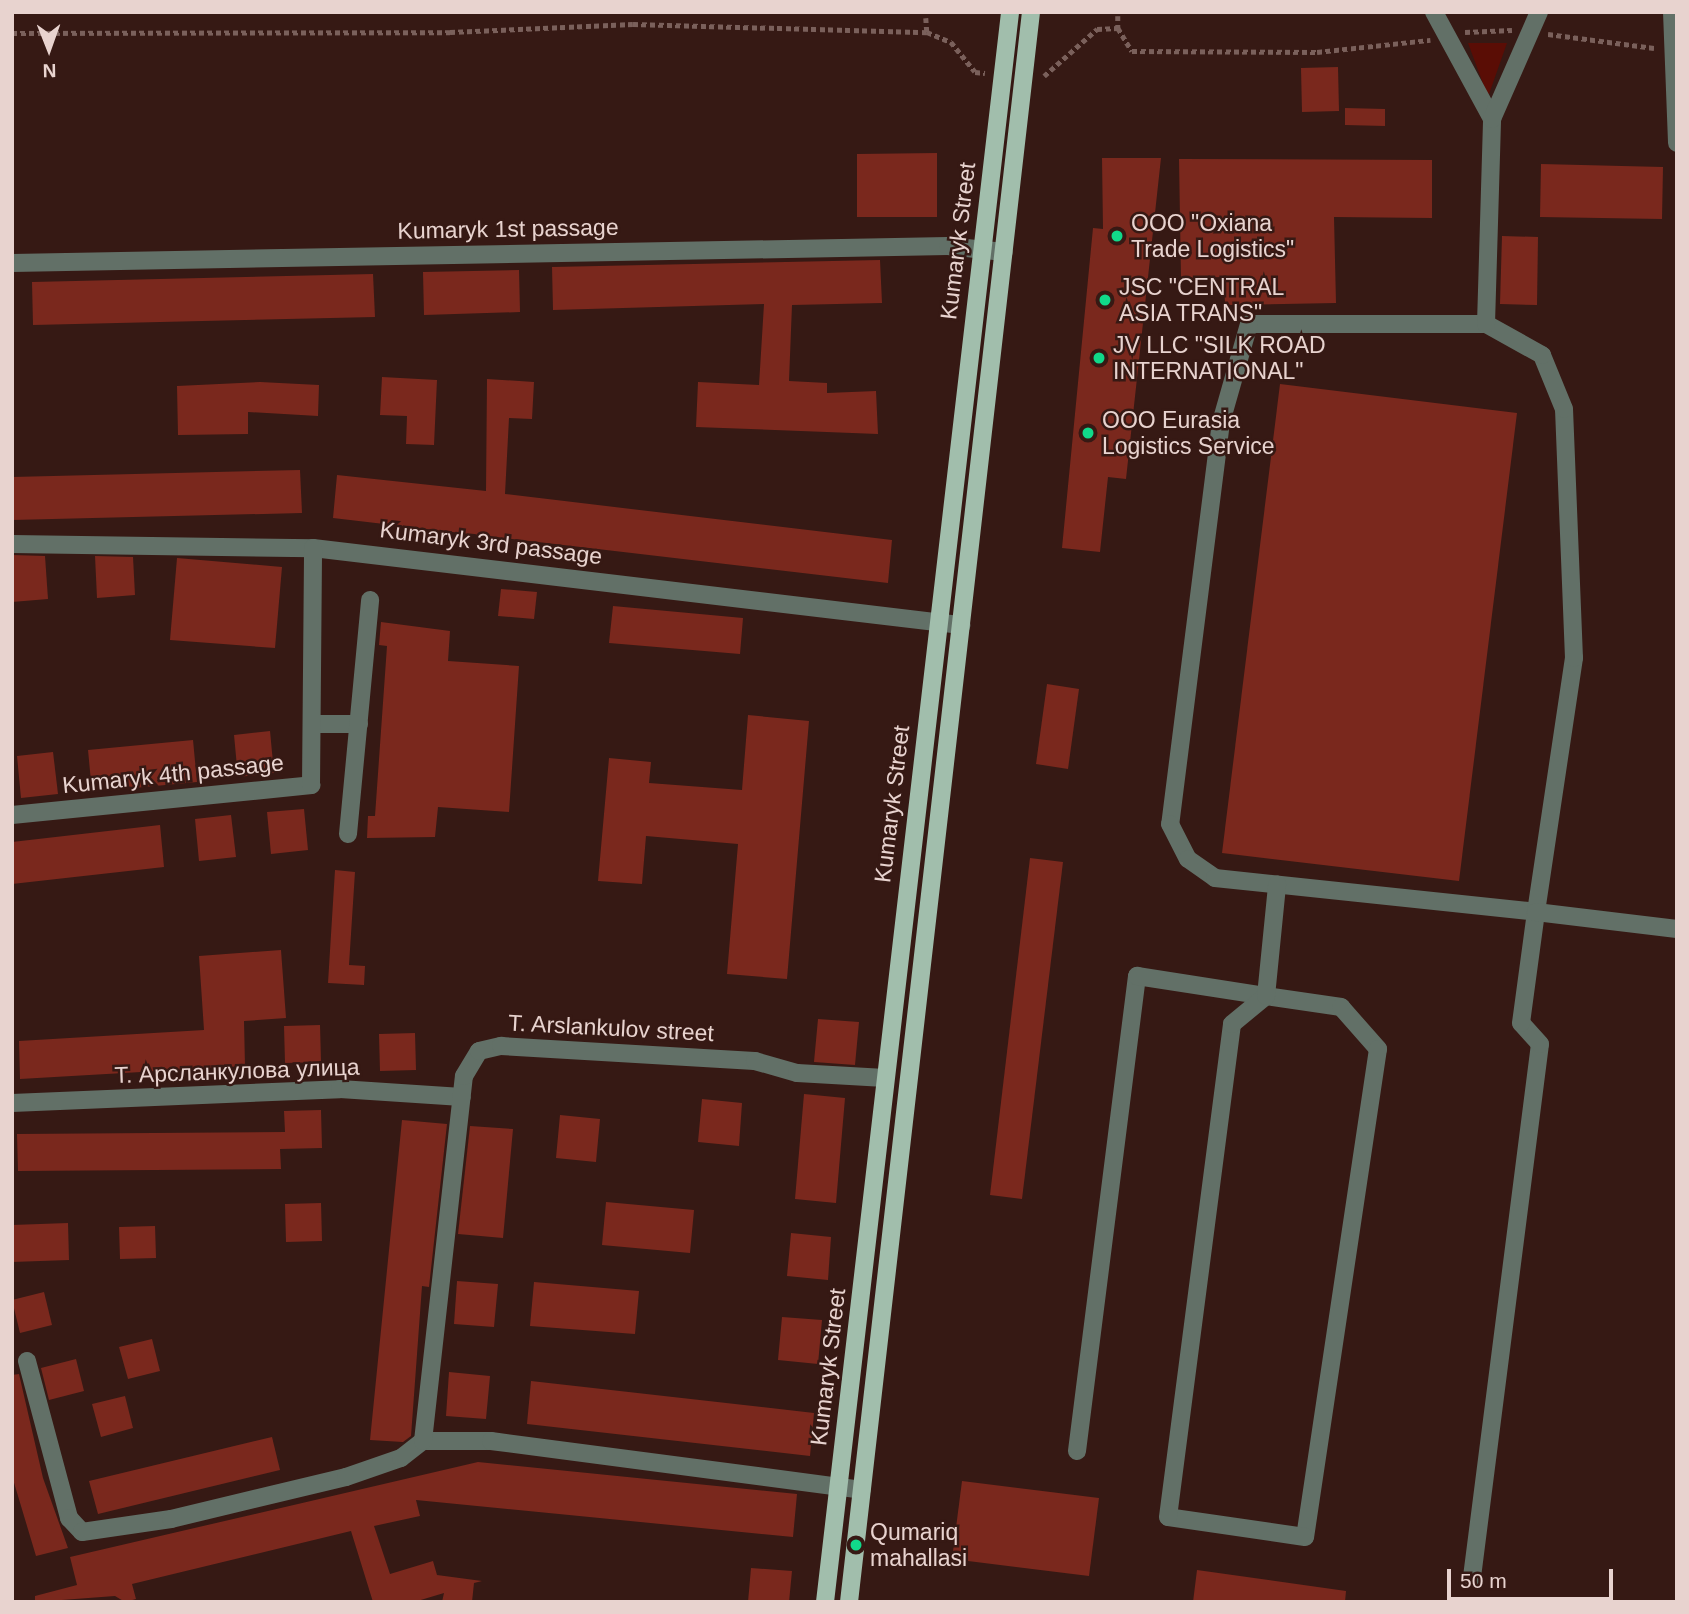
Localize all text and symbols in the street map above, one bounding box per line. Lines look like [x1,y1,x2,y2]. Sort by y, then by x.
north arrow [14,14,84,84]
text: N [42,60,56,81]
street label: Kumaryk Street [935,161,981,321]
place label: ООО "Oxiana Trade Logistics" [1131,209,1294,263]
street label: Kumaryk 1st passage [397,213,619,245]
marker: ООО "Oxiana Trade Logistics" [1109,228,1125,244]
place label: JSC "CENTRAL ASIA TRANS" [1119,273,1284,327]
marker: JSC "CENTRAL ASIA TRANS" [1097,292,1113,308]
place label: JV LLC "SILK ROAD INTERNATIONAL" [1113,331,1326,385]
marker: JV LLC "SILK ROAD INTERNATIONAL" [1091,350,1107,366]
place label: OOO Eurasia Logistics Service [1102,406,1275,460]
marker: OOO Eurasia Logistics Service [1080,425,1096,441]
street label: Kumaryk 3rd passage [378,516,604,570]
street label: Kumaryk Street [869,724,915,884]
street label: Kumaryk 4th passage [61,749,285,799]
street label: T. Arslankulov street [507,1009,715,1047]
street label: Т. Арсланкулова улица [114,1053,360,1089]
street label: Kumaryk Street [805,1287,851,1447]
place label: Qumariq mahallasi [870,1518,967,1572]
marker: Qumariq mahallasi [848,1537,864,1553]
scale bar [1451,1554,1617,1598]
text: 50 m [1460,1569,1507,1592]

